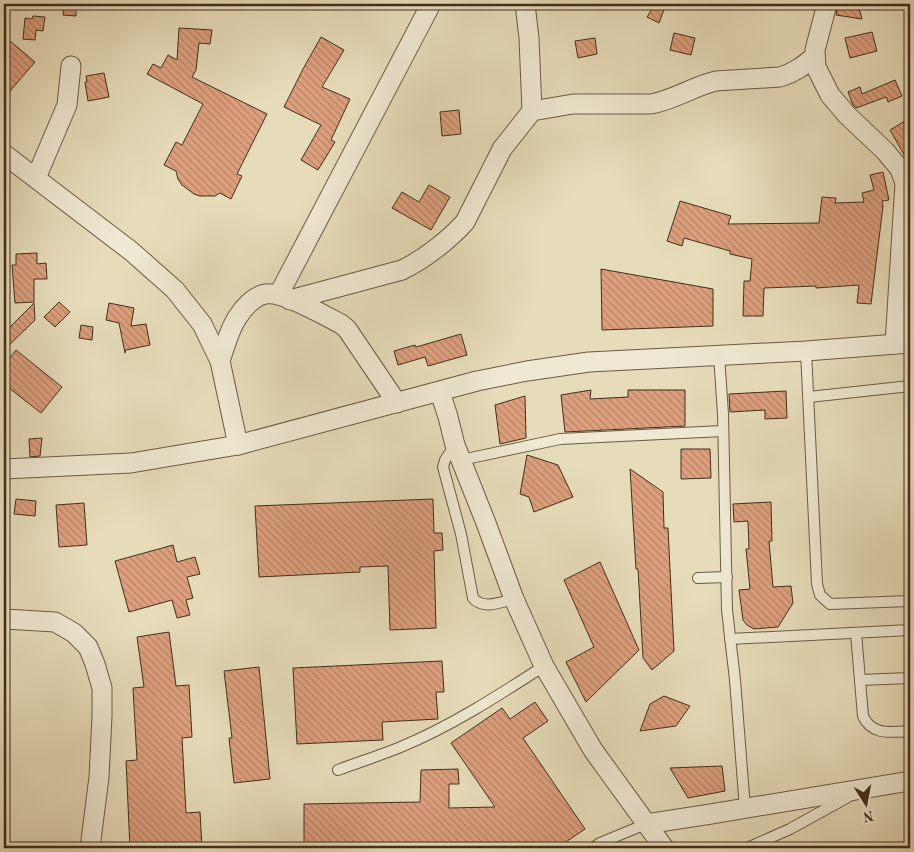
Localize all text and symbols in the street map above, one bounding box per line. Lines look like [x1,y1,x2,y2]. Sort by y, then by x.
north arrow [842,780,892,830]
text: N [861,808,875,824]

